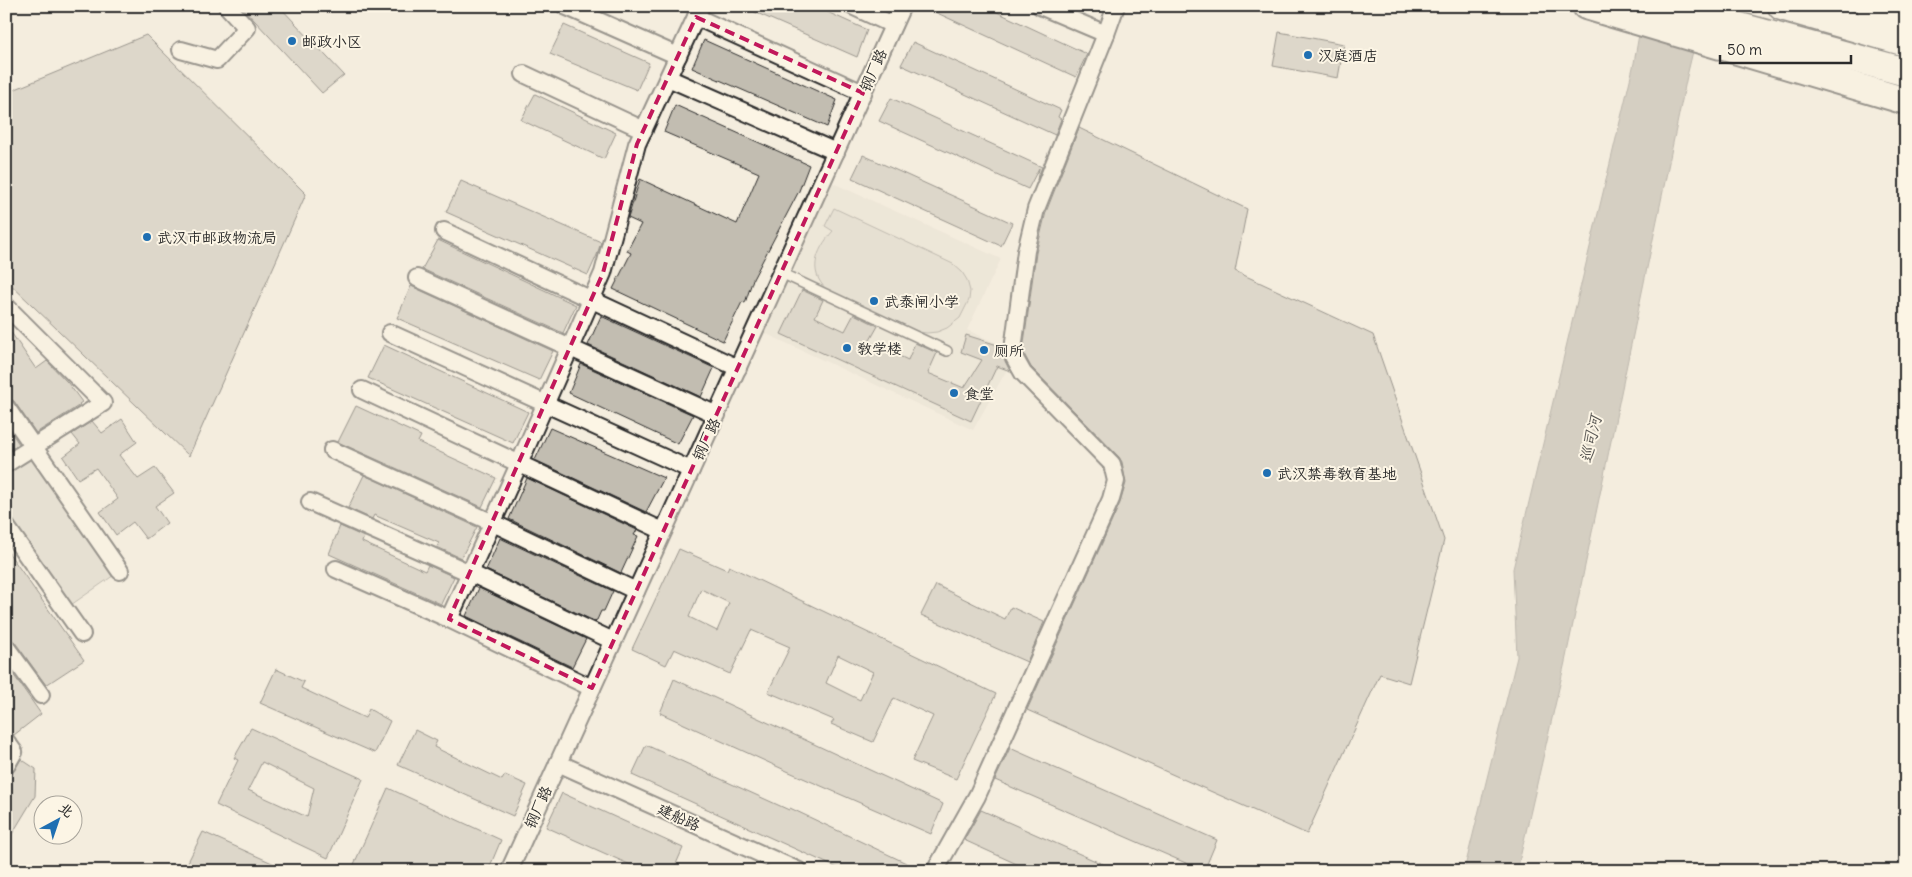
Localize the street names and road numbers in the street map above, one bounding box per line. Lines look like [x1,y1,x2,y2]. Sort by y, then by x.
street label: 钢厂路 [855,46,891,94]
street label: 钢厂路 [688,415,724,463]
street label: 钢厂路 [520,783,556,831]
street label: 建船路 [655,799,703,835]

